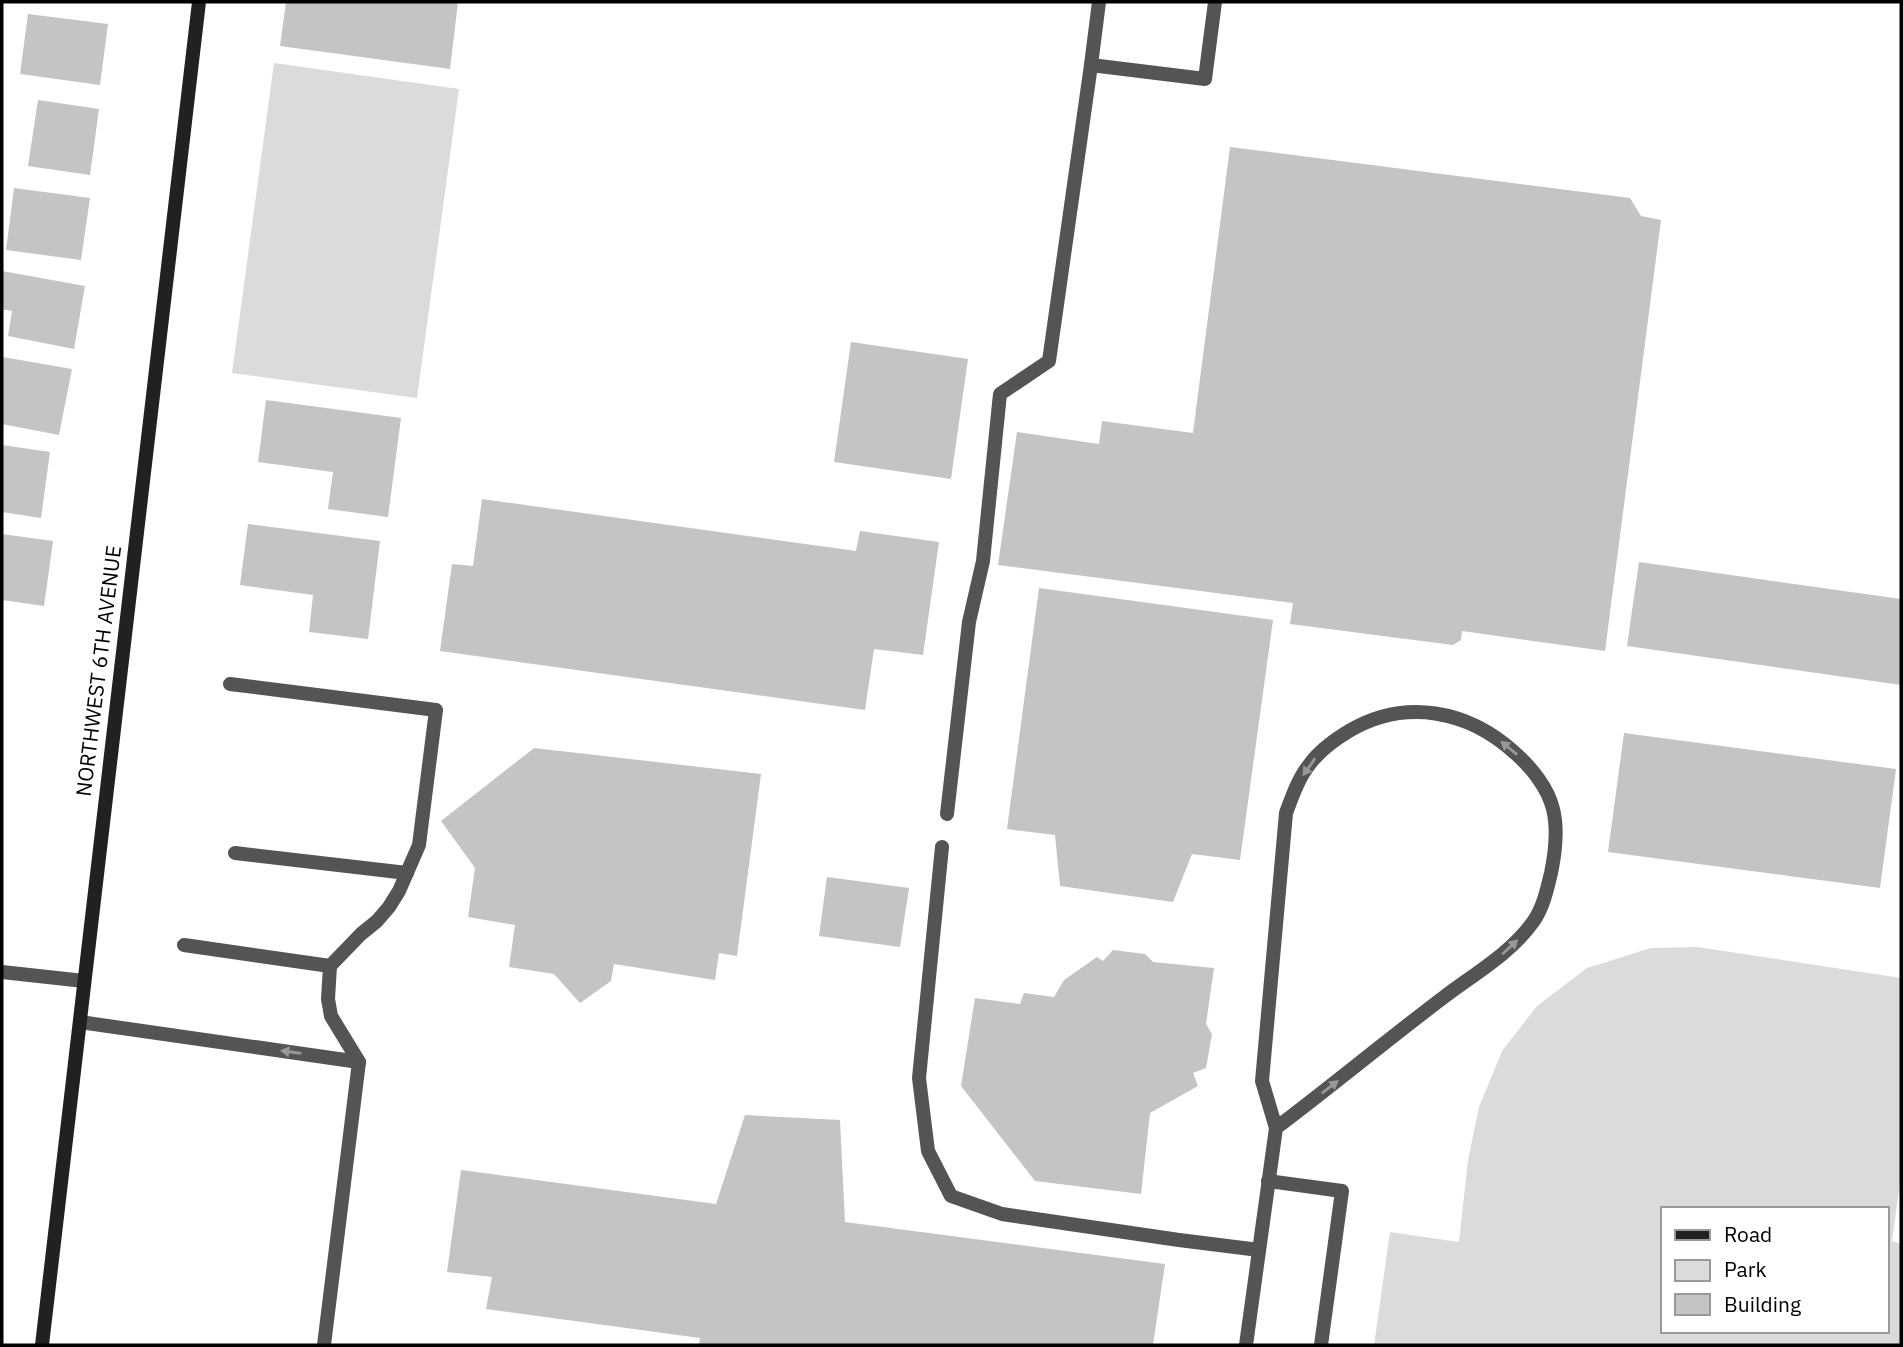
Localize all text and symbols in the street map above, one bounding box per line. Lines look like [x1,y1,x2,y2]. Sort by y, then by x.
street label: NORTHWEST 6TH AVENUE [69,544,127,798]
one-way arrow [1501,741,1518,756]
one-way arrow [1302,758,1316,776]
one-way arrow [1501,939,1519,955]
one-way arrow [280,1046,302,1057]
one-way arrow [1321,1079,1339,1094]
legend [1661,1207,1889,1333]
text: Road [1724,1220,1772,1248]
text: Park [1724,1255,1767,1283]
text: Building [1724,1290,1801,1318]

